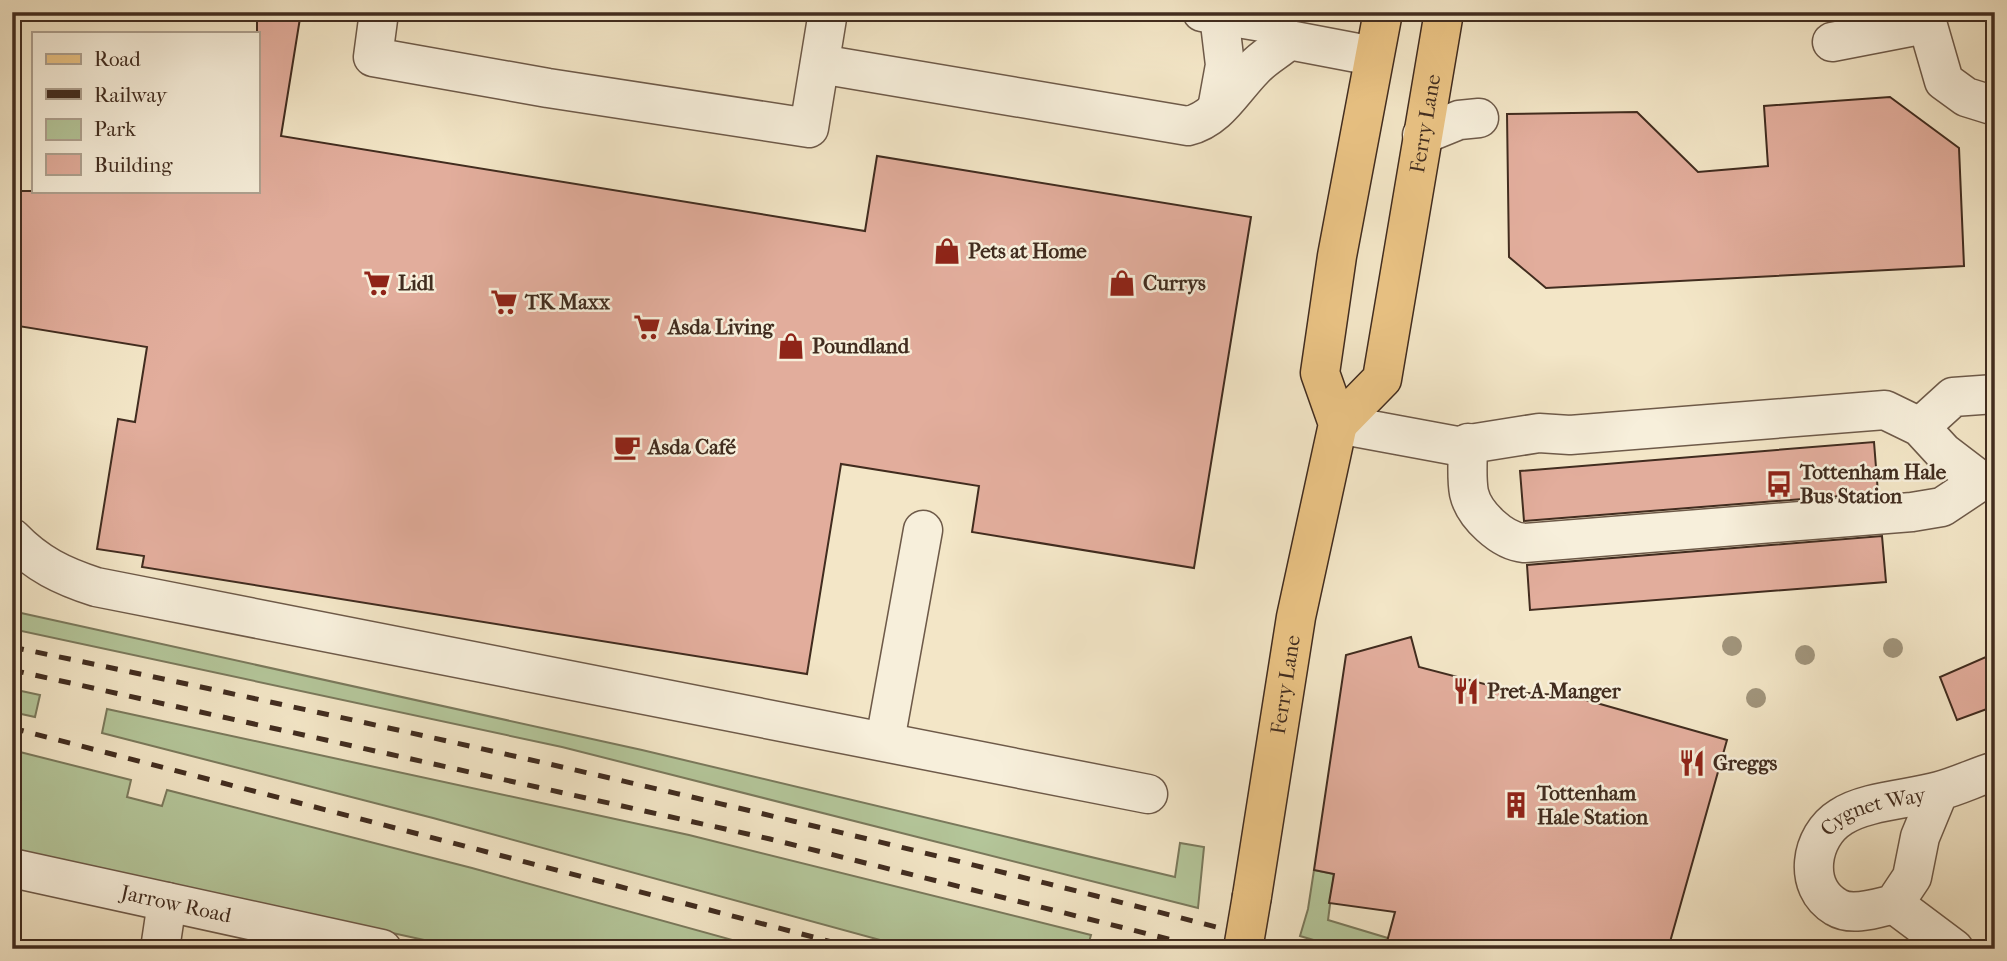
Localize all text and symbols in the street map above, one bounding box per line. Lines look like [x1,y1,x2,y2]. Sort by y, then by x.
legend [32,32,259,192]
text: Road [94,47,141,71]
street label: Ferry Lane [1405,72,1445,175]
text: Railway [94,83,168,107]
text: Park [94,117,136,141]
text: Building [94,153,173,177]
shop icon: Pets at Home [932,236,962,266]
place label: Pets at Home [968,239,1087,263]
supermarket icon: Lidl [362,268,392,298]
shop icon: Currys [1107,268,1137,298]
place label: Lidl [398,271,434,295]
place label: Currys [1143,271,1206,295]
supermarket icon: TK Maxx [489,287,519,317]
place label: TK Maxx [524,290,611,314]
supermarket icon: Asda Living [632,312,662,342]
place label: Asda Living [666,315,774,339]
shop icon: Poundland [776,331,806,361]
place label: Poundland [812,334,910,358]
cafe icon: Asda Café [612,432,642,462]
place label: Asda Café [646,435,736,459]
place label: Tottenham Hale Bus Station [1799,460,1947,508]
bus stop icon: Tottenham Hale Bus Station [1764,469,1794,499]
street label: Ferry Lane [1266,633,1305,736]
restaurant icon: Pret A Manger [1451,676,1481,706]
place label: Pret A Manger [1487,679,1622,703]
restaurant icon: Greggs [1677,748,1707,778]
place label: Greggs [1713,751,1777,775]
place label: Tottenham Hale Station [1536,781,1649,829]
street label: Cygnet Way [1815,782,1928,841]
building icon: Tottenham Hale Station [1501,790,1531,820]
street label: Jarrow Road [117,880,234,928]

